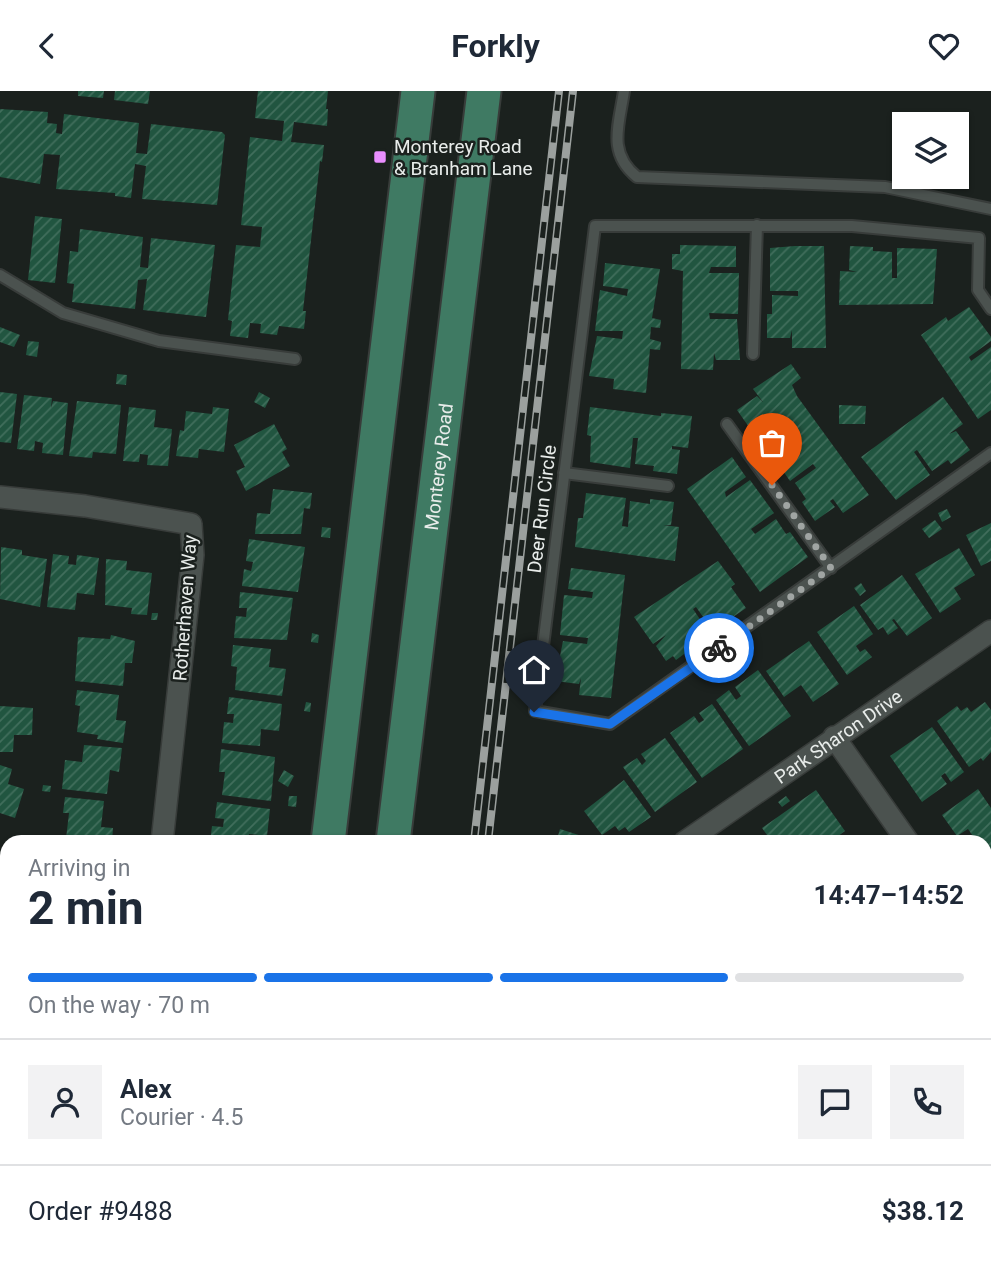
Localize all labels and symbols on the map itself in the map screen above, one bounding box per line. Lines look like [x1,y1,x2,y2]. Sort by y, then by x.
place label: Monterey Road & Branham Lane [394,135,533,180]
marker: Monterey Road & Branham Lane [372,149,388,165]
street label: Monterey Road [419,402,458,532]
pin [742,413,802,485]
street label: Deer Run Circle [523,444,561,574]
street label: Rotherhaven Way [168,534,202,682]
courier [684,613,754,683]
pin [504,640,564,712]
street label: Park Sharon Drive [770,684,906,789]

